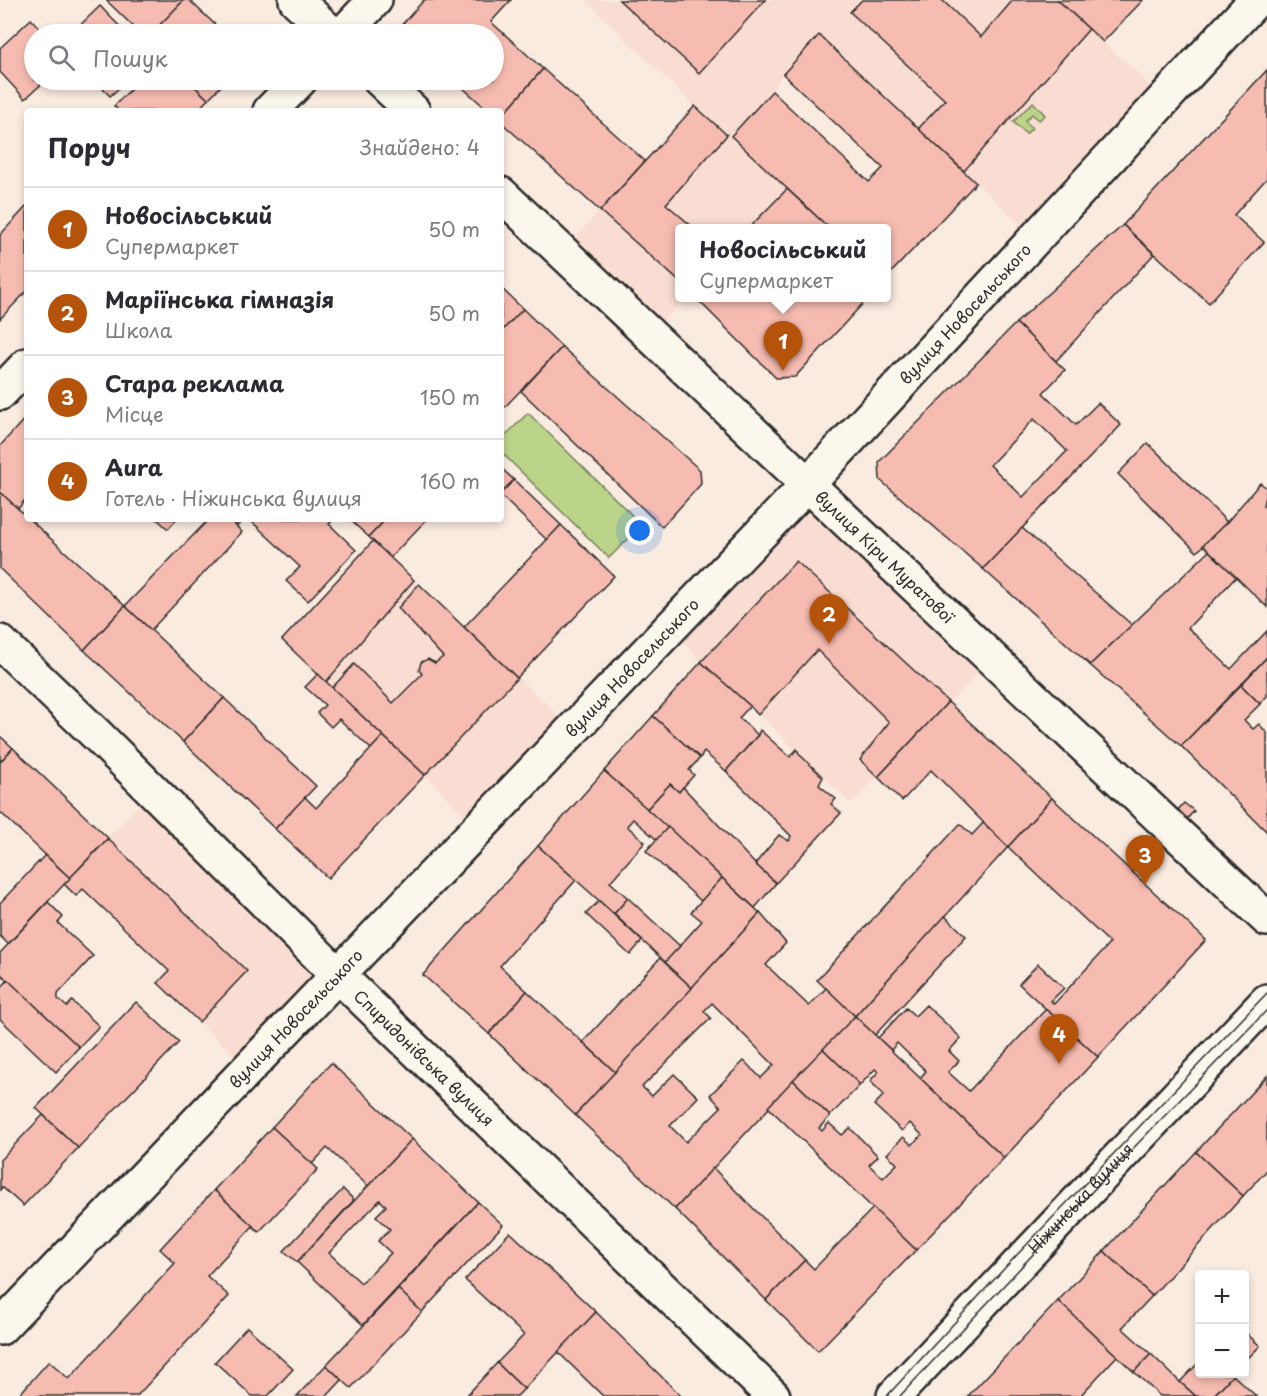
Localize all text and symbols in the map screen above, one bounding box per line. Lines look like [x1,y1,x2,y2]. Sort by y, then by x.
search box [24,24,504,90]
icon: search [45,41,78,74]
text: Пошук [93,41,168,74]
text: Поруч [48,128,131,167]
text: Знайдено: 4 [360,132,480,162]
text: Новосільський [105,198,272,231]
text: 1 [63,214,72,244]
text: 50 m [428,214,480,244]
popup [675,224,891,302]
text: Супермаркет [105,231,238,261]
text: Новосільський [699,232,867,265]
street label: вулиця Новосельського [893,237,1036,389]
text: Супермаркет [699,265,833,295]
text: Маріїнська гімназія [105,282,334,315]
text: 2 [60,298,75,328]
text: 50 m [428,298,480,328]
text: Школа [105,315,172,345]
pin: 1 [764,322,802,371]
text: Стара реклама [105,366,284,399]
text: 3 [61,382,74,412]
text: 150 m [420,382,480,412]
text: Місце [105,399,164,429]
text: Aura [105,450,163,483]
text: 4 [61,466,74,496]
text: 160 m [420,466,480,496]
text: Готель · Ніжинська вулиця [105,483,362,513]
street label: вулиця Кіри Муратової [810,484,961,629]
your location [625,516,654,545]
street label: вулиця Новосельського [559,592,704,742]
pin: 2 [810,594,848,644]
pin: 3 [1126,836,1164,885]
street label: вулиця Новосельського [223,943,368,1093]
street label: Спиридонівська вулиця [349,984,500,1131]
pin: 4 [1040,1014,1078,1064]
street label: Ніжинська вулиця [1022,1137,1138,1258]
map controls [1195,1270,1249,1378]
button: + [1195,1270,1249,1324]
button: − [1195,1324,1249,1378]

